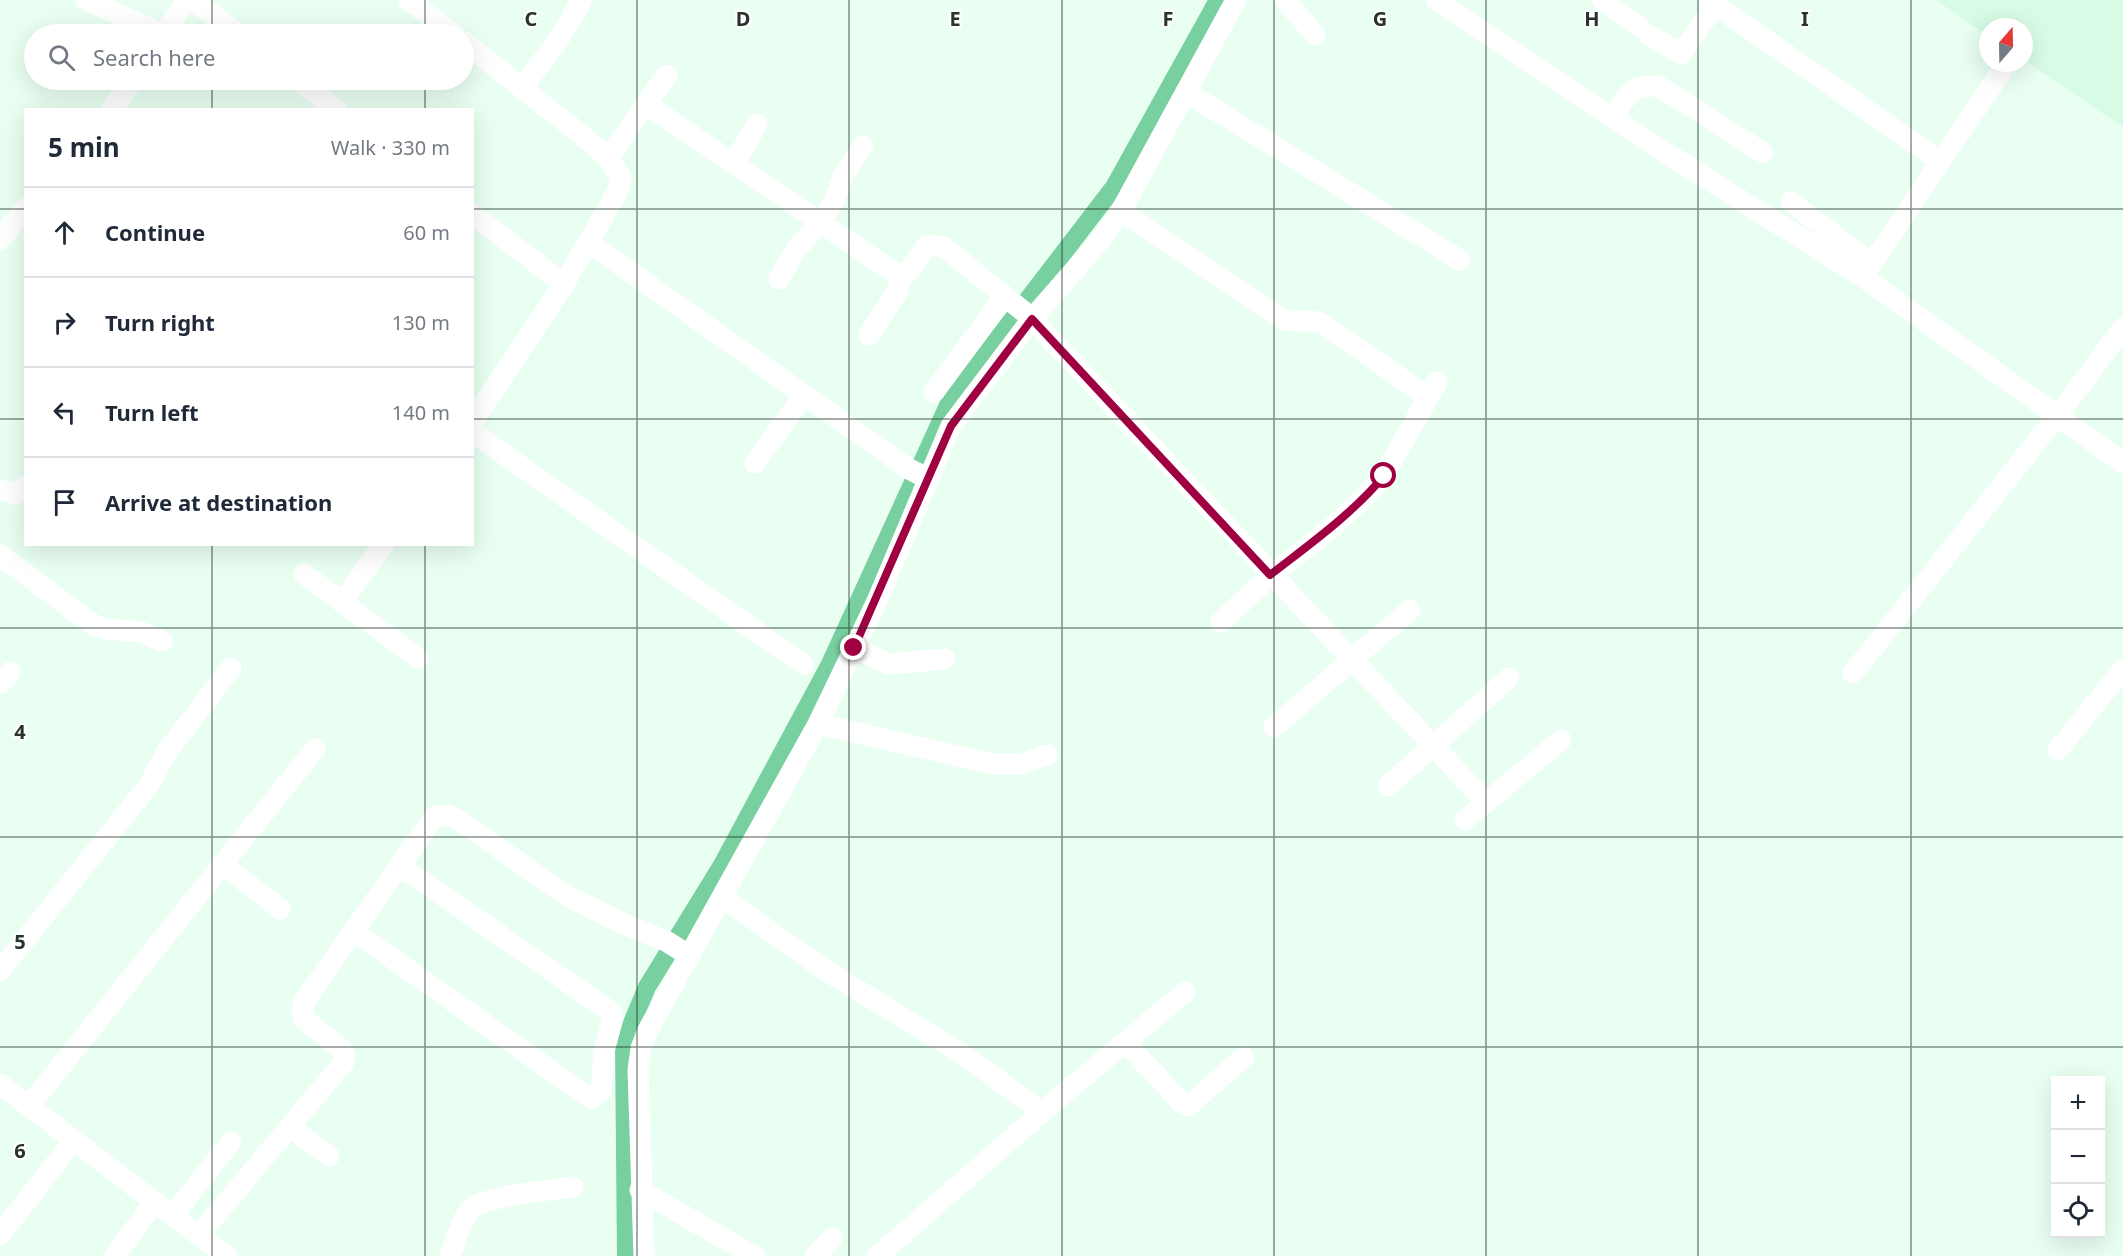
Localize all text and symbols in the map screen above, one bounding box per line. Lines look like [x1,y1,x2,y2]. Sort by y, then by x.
text: C [525,5,538,32]
text: D [736,5,750,32]
text: E [949,5,961,32]
text: F [1163,5,1173,32]
text: G [1373,5,1387,32]
text: H [1584,5,1600,32]
text: I [1801,5,1809,32]
north arrow [1979,18,2033,72]
search box [24,24,474,90]
icon: search [45,41,78,74]
text: Search here [93,42,215,72]
text: 5 min [48,129,120,165]
text: Walk · 330 m [331,134,450,161]
icon: ahead [48,216,81,249]
text: Continue [105,217,205,247]
text: 60 m [403,219,450,246]
icon: right [48,306,81,339]
text: Turn right [105,307,215,337]
text: 130 m [392,309,450,336]
icon: left [48,396,81,429]
text: Turn left [105,397,199,427]
text: 140 m [392,399,450,426]
route start [1370,462,1396,488]
icon: arrive [48,486,81,519]
text: Arrive at destination [105,487,332,517]
route end [840,634,866,660]
text: 4 [14,718,26,745]
text: 5 [14,928,26,955]
map controls [2051,1076,2105,1238]
button: + [2051,1076,2105,1130]
button: − [2051,1130,2105,1184]
text: 6 [14,1137,26,1164]
button: locate [2051,1184,2105,1238]

